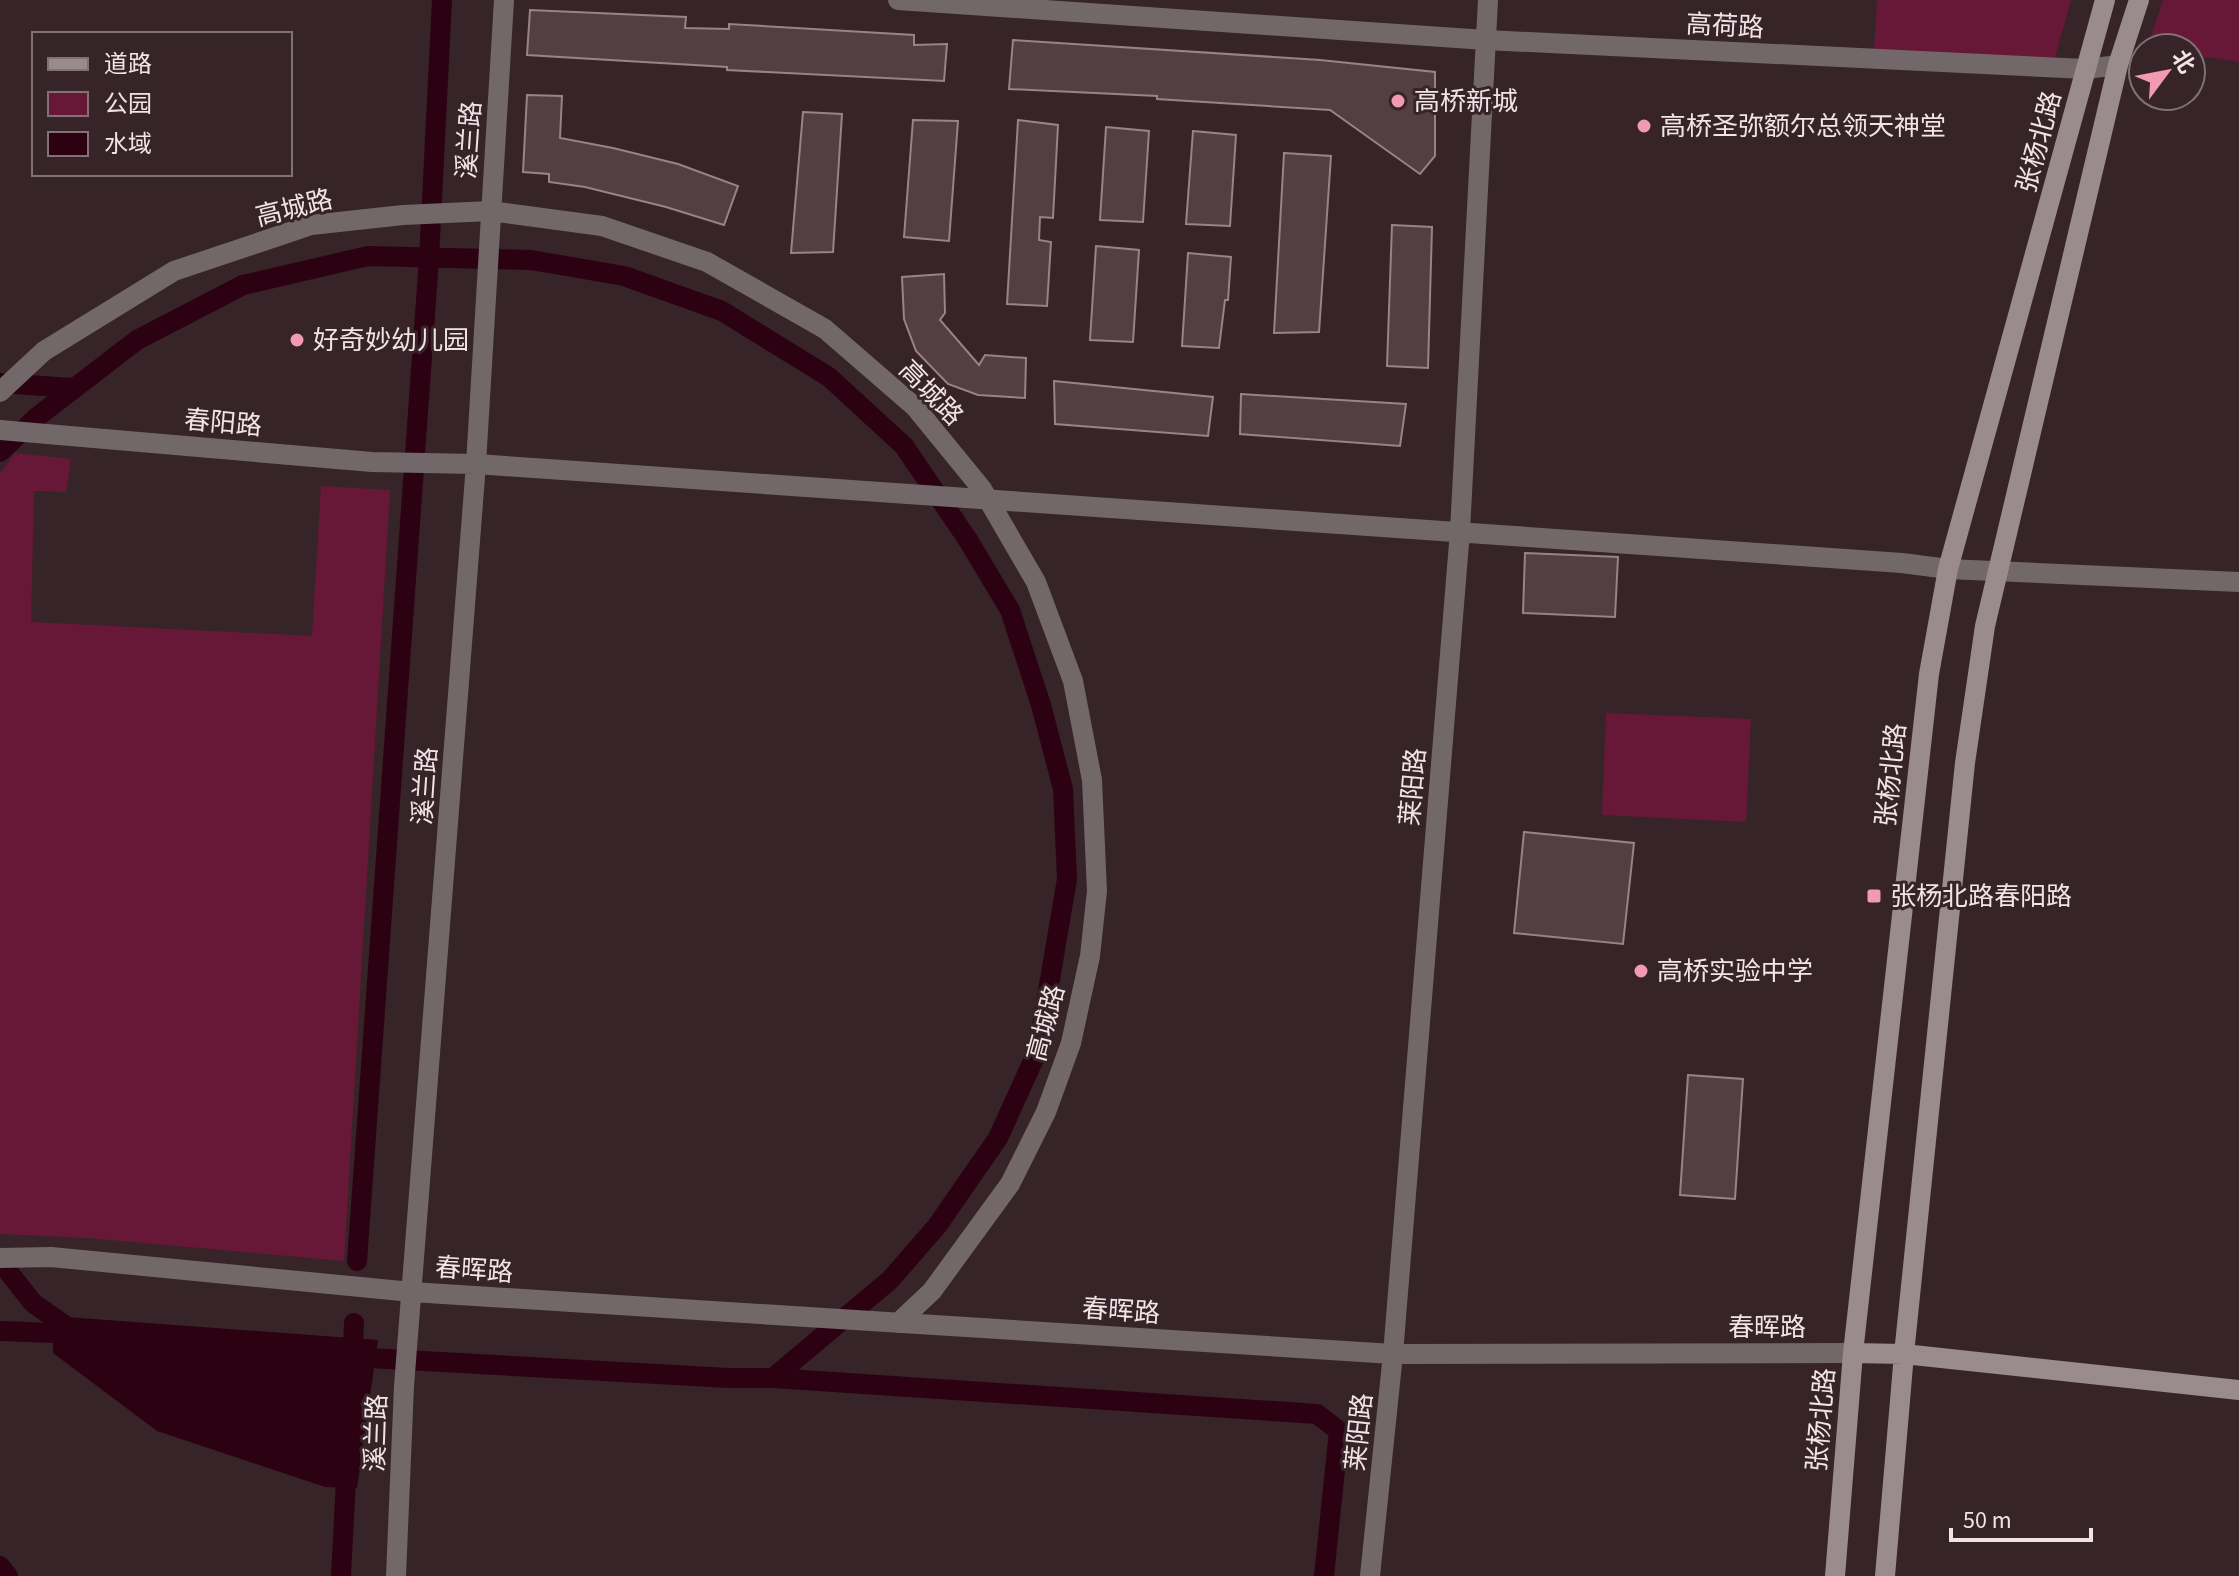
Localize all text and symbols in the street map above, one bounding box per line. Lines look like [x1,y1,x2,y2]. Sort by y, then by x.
street label: 高荷路 [1685,5,1765,47]
legend [32,32,292,176]
north arrow [2127,32,2207,112]
text: 北 [2164,44,2203,80]
text: 道路 [104,47,152,82]
place label: 高桥新城 [1414,83,1518,120]
text: 公园 [104,87,152,122]
street label: 张杨北路 [2008,87,2070,197]
marker: 高桥新城 [1389,92,1407,110]
street label: 溪兰路 [448,100,490,180]
place label: 高桥圣弥额尔总领天神堂 [1660,108,1946,145]
marker: 高桥圣弥额尔总领天神堂 [1635,117,1653,135]
text: 水域 [104,127,152,162]
street label: 高城路 [252,181,336,235]
place label: 好奇妙幼儿园 [313,322,469,359]
marker: 好奇妙幼儿园 [288,331,306,349]
street label: 高城路 [891,352,971,434]
street label: 春阳路 [183,401,263,445]
street label: 张杨北路 [1867,721,1915,829]
street label: 溪兰路 [404,746,446,826]
street label: 莱阳路 [1391,747,1435,827]
place label: 张杨北路春阳路 [1890,878,2072,915]
marker: 张杨北路春阳路 [1865,887,1883,905]
place label: 高桥实验中学 [1657,953,1813,990]
marker: 高桥实验中学 [1632,962,1650,980]
street label: 高城路 [1018,981,1074,1065]
street label: 春晖路 [434,1249,514,1291]
street label: 春晖路 [1081,1290,1161,1332]
street label: 春晖路 [1728,1309,1806,1346]
street label: 张杨北路 [1798,1367,1844,1473]
street label: 莱阳路 [1337,1391,1381,1473]
street label: 溪兰路 [356,1393,396,1473]
scale bar [1951,1492,2091,1542]
text: 50 m [1963,1503,2012,1538]

